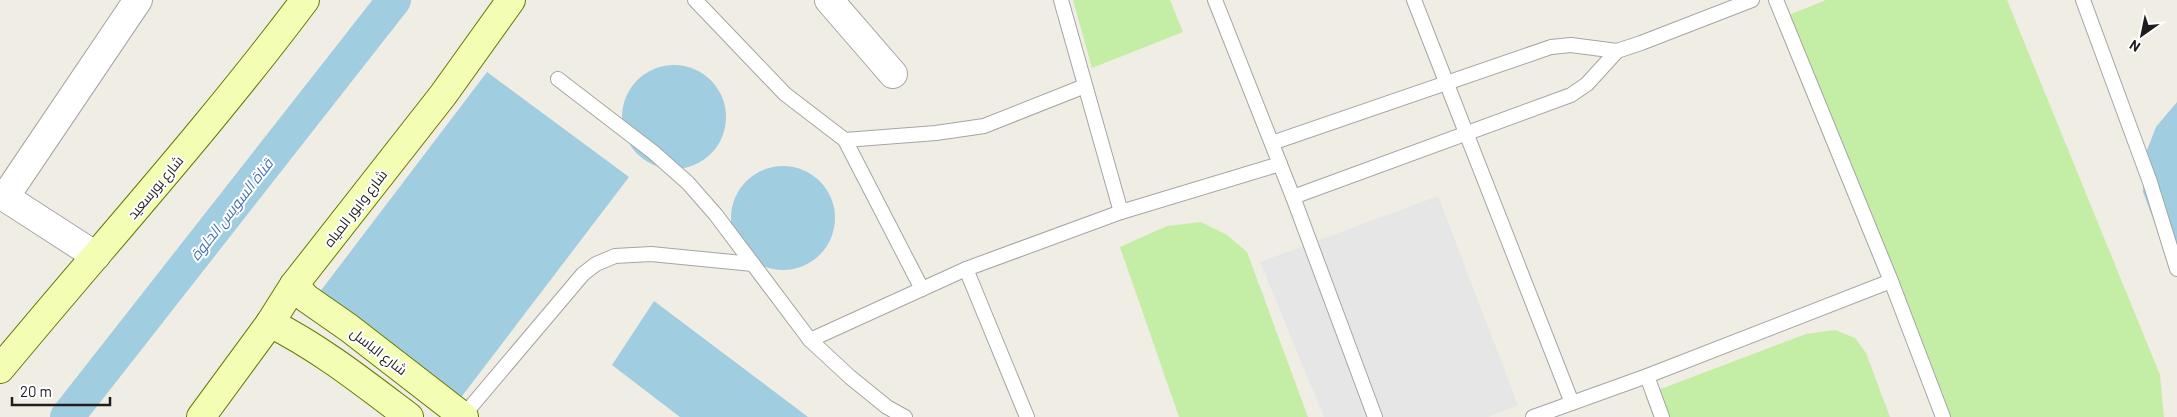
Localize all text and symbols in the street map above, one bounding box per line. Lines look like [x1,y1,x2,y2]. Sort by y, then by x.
north arrow [2117,10,2167,60]
text: N [2126,37,2143,56]
street label: شارع بورسعيد [124,152,187,223]
water label: قناة السويس الحلوة [186,154,278,264]
street label: شارع وابور المياه [320,166,391,251]
street label: شارع الباسل [347,324,411,379]
scale bar [12,374,110,406]
text: 20 m [20,382,52,400]

